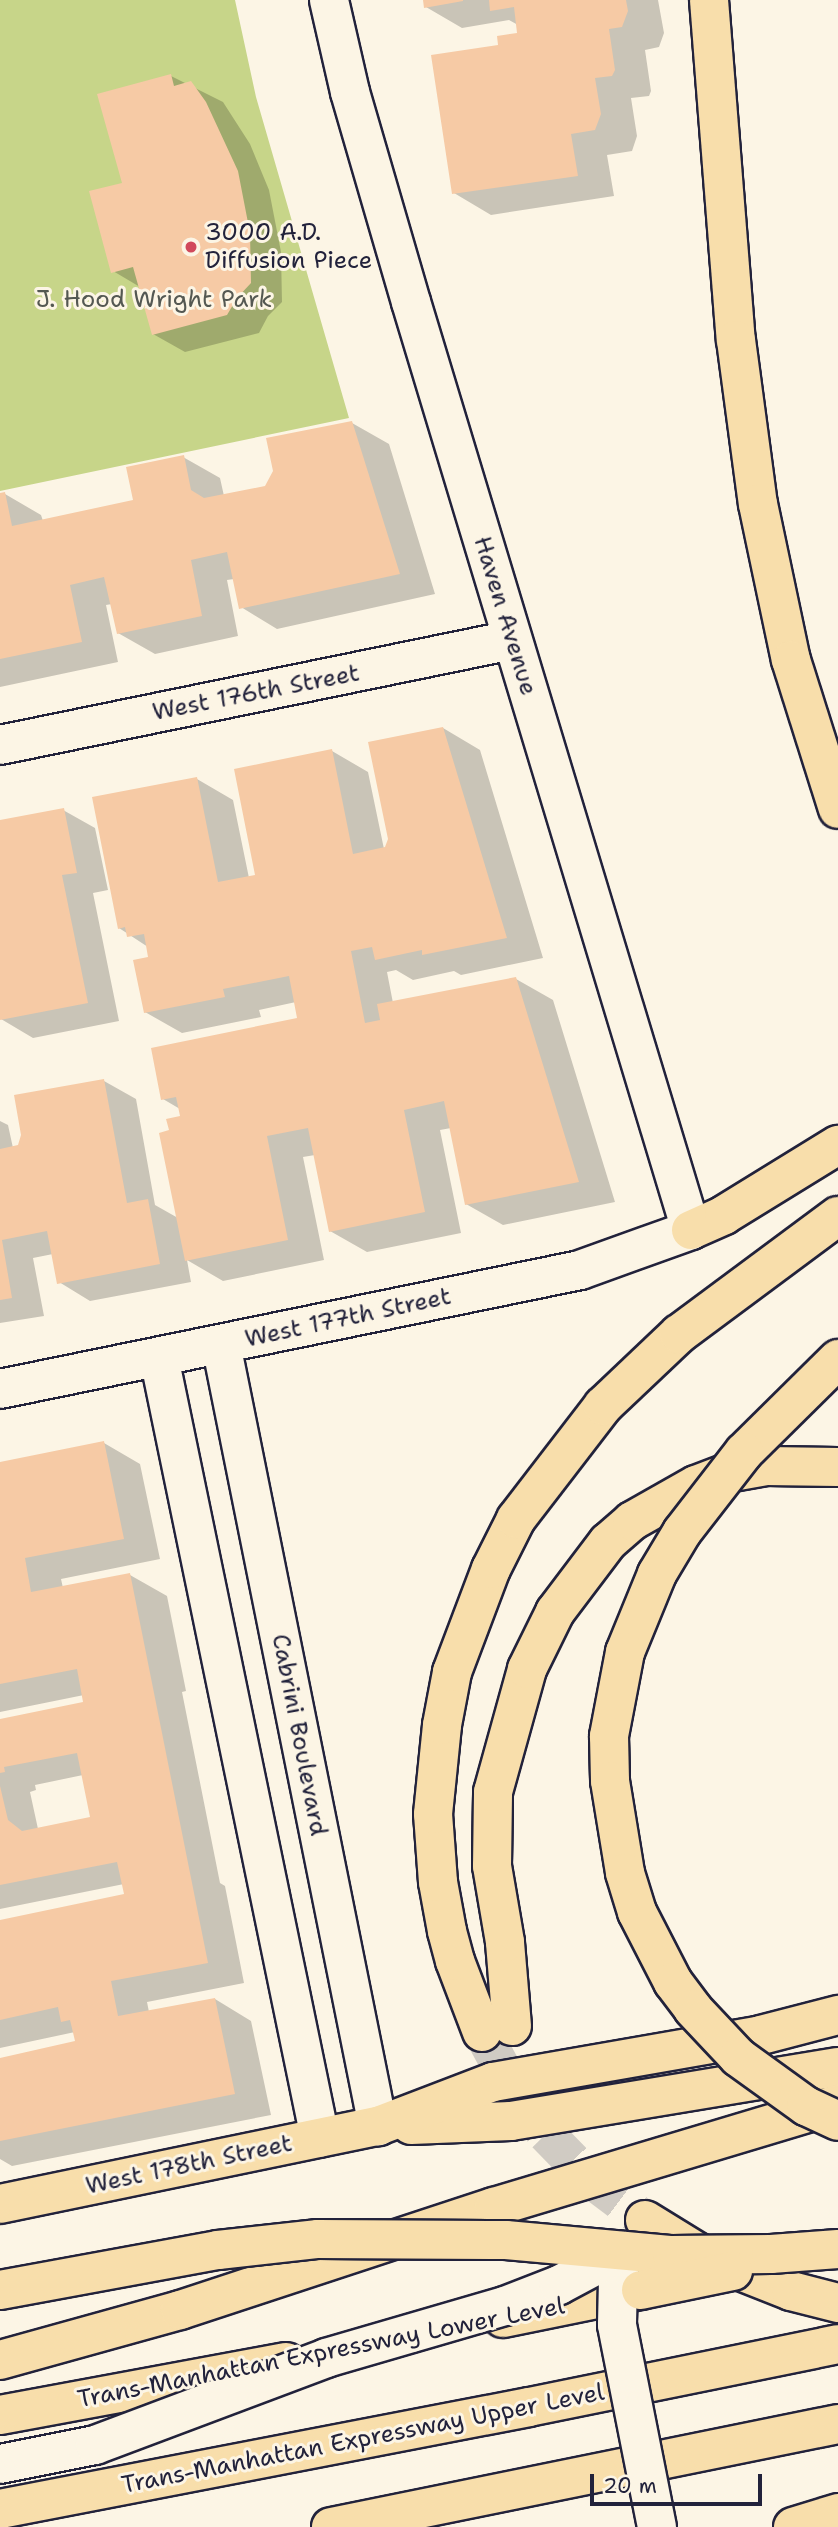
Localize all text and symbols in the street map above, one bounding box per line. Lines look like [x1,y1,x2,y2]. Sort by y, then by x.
place label: 3000 A.D. Diffusion Piece [205,219,372,275]
marker: 3000 A.D. Diffusion Piece [183,239,199,255]
park label: J. Hood Wright Park [36,286,272,314]
street label: Haven Avenue [467,533,543,699]
street label: West 176th Street [150,659,362,727]
street label: West 177th Street [242,1282,454,1354]
street label: Cabrini Boulevard [265,1632,333,1838]
street label: West 178th Street [83,2129,295,2201]
street label: Trans-Manhattan Expressway Lower Level [75,2292,567,2414]
street label: Trans-Manhattan Expressway Upper Level [119,2378,607,2500]
scale bar [593,2460,764,2504]
text: 20 m [603,2472,657,2500]

